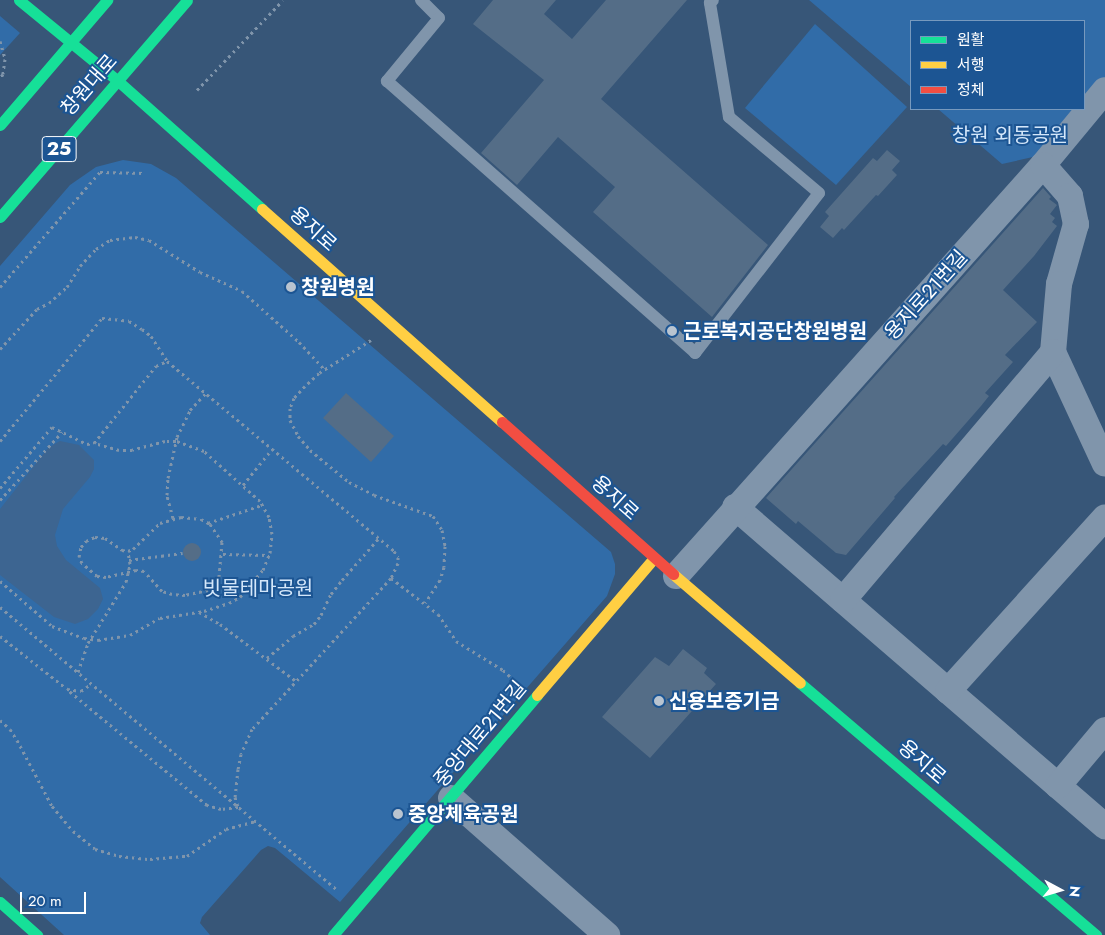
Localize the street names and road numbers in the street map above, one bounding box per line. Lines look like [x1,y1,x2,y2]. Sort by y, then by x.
street label: 창원대로 [56,49,122,121]
road number: 25 [42,132,76,166]
street label: 용지로 [284,202,342,256]
street label: 용지로21번길 [879,245,973,345]
street label: 용지로 [586,471,644,525]
street label: 중앙대로21번길 [429,676,531,792]
street label: 용지로 [893,735,951,789]

